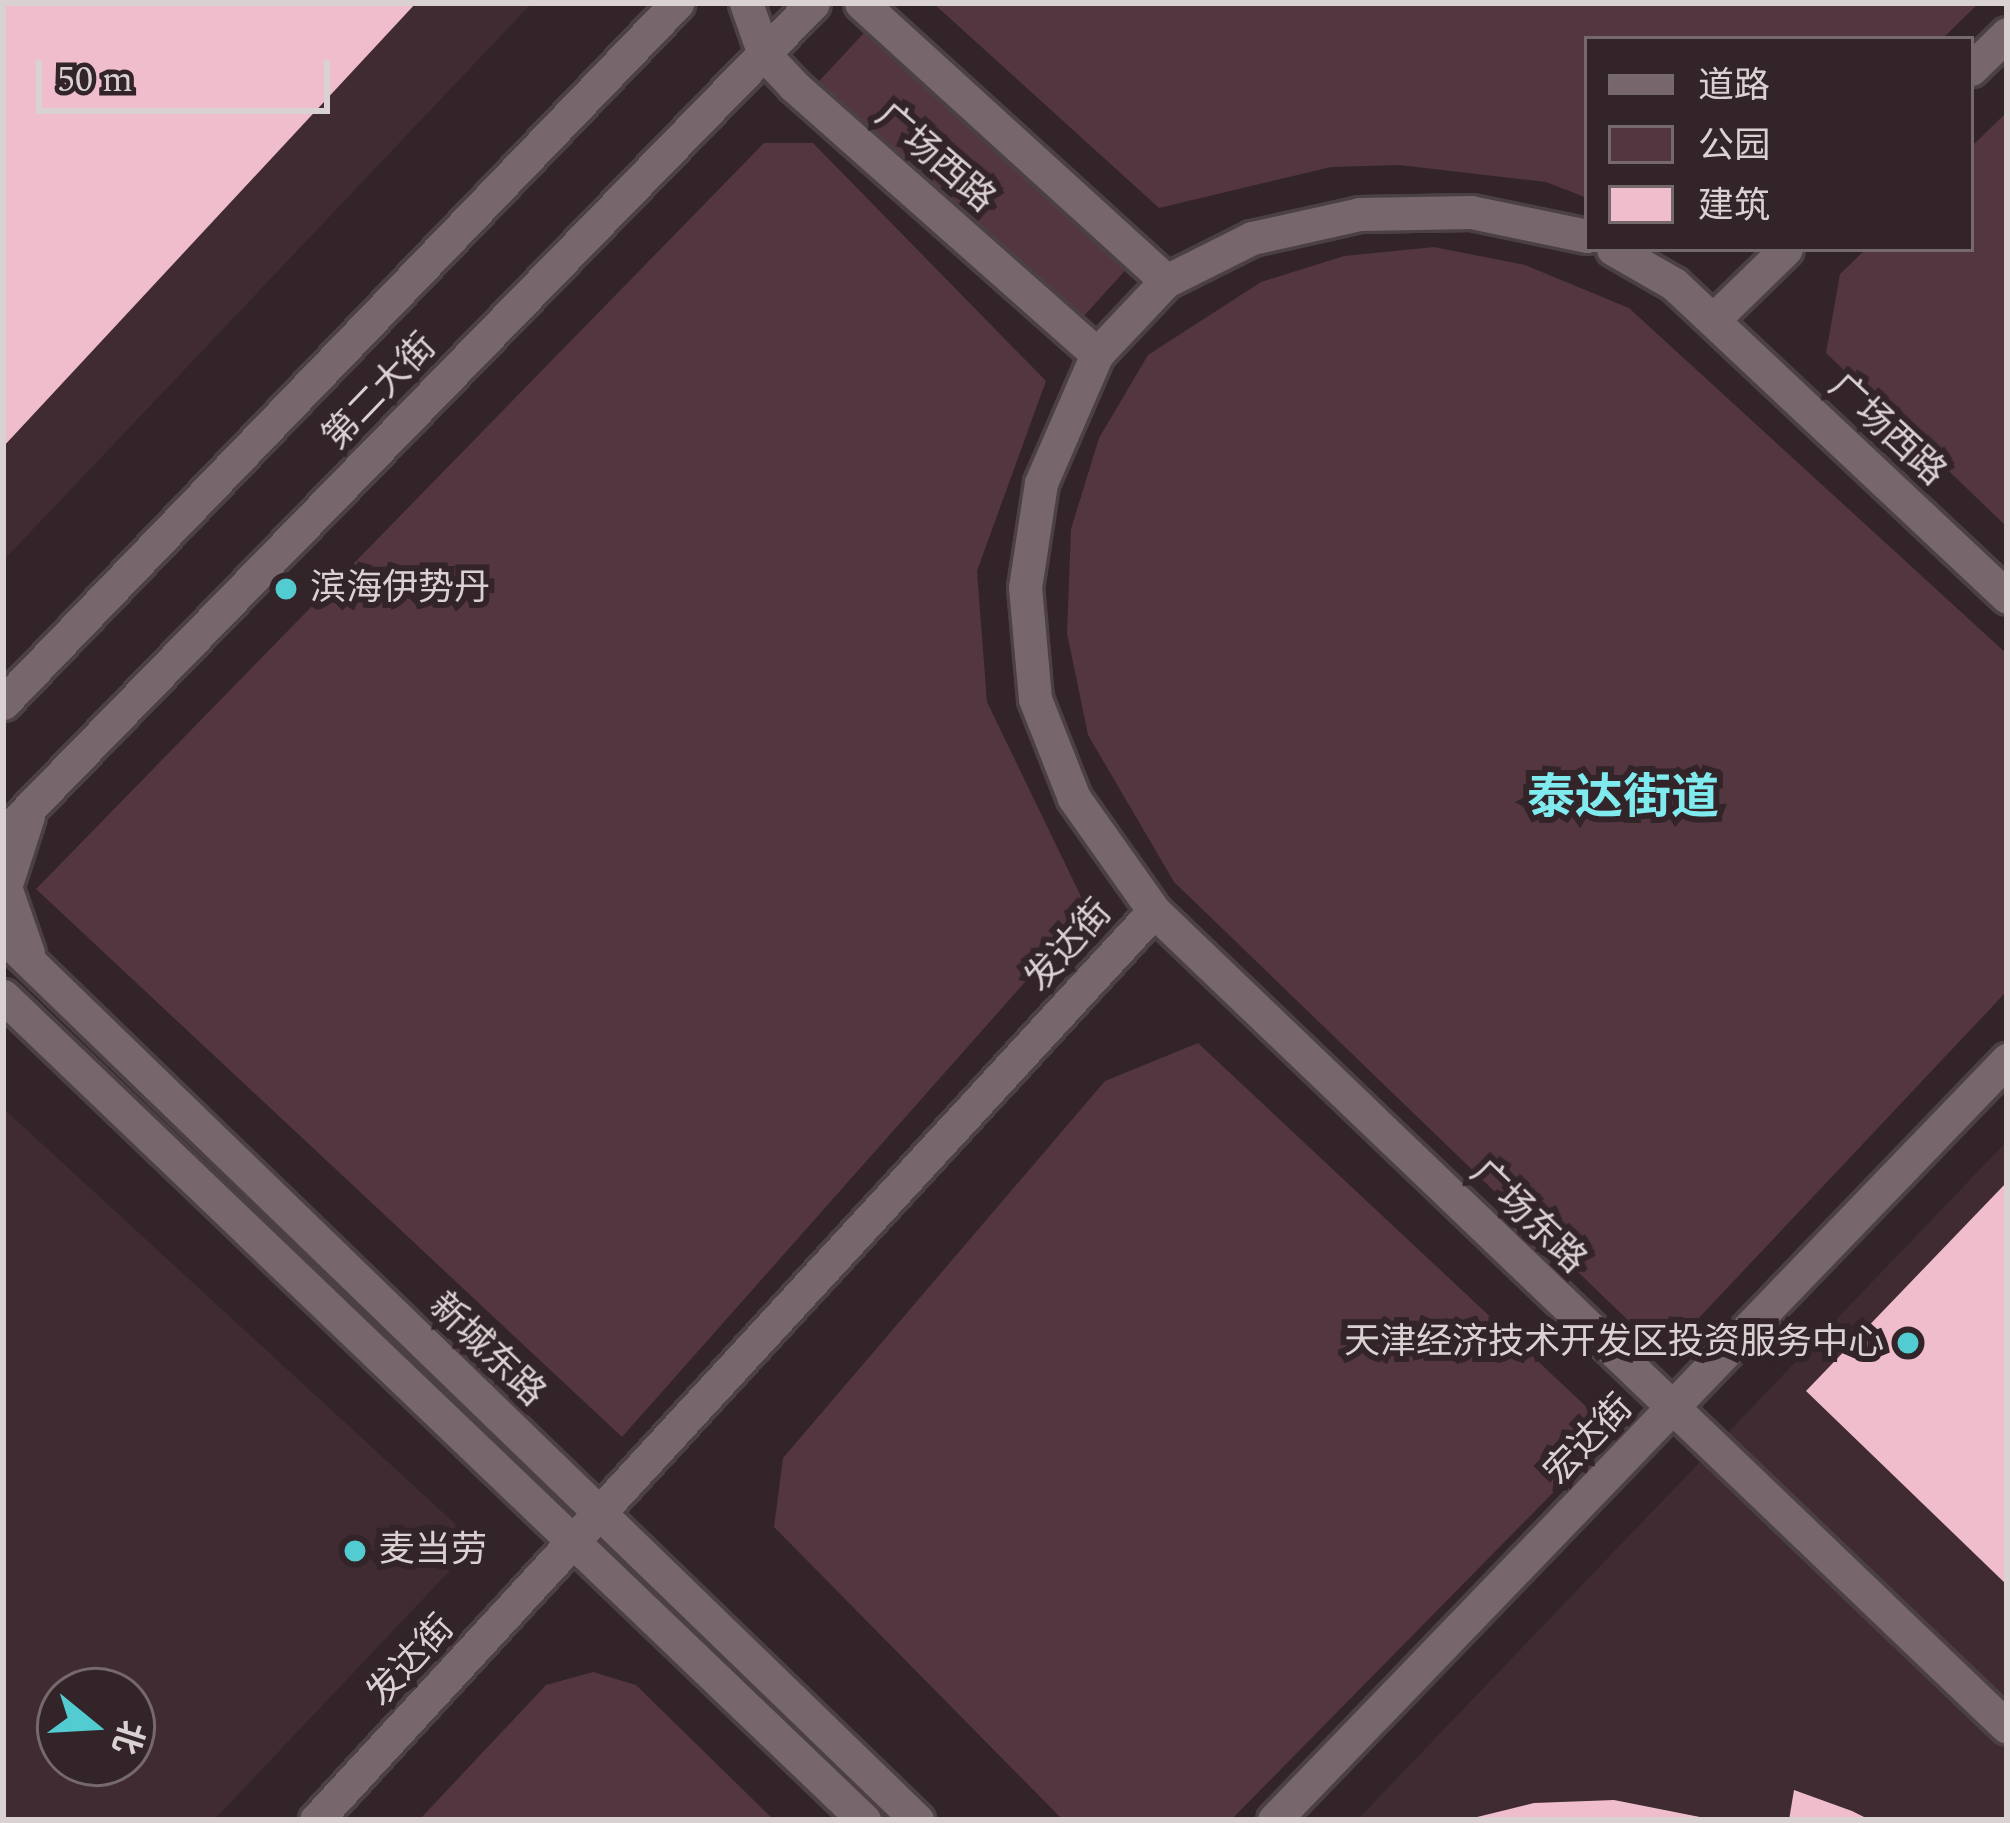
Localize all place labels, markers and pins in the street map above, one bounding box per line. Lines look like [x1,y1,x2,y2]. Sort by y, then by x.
place label: 滨海伊势丹 [310,567,490,611]
marker: 滨海伊势丹 [273,576,299,602]
place label: 天津经济技术开发区投资服务中心 [1344,1321,1884,1365]
marker: 天津经济技术开发区投资服务中心 [1895,1330,1921,1356]
place label: 麦当劳 [379,1529,487,1573]
marker: 麦当劳 [342,1538,368,1564]

